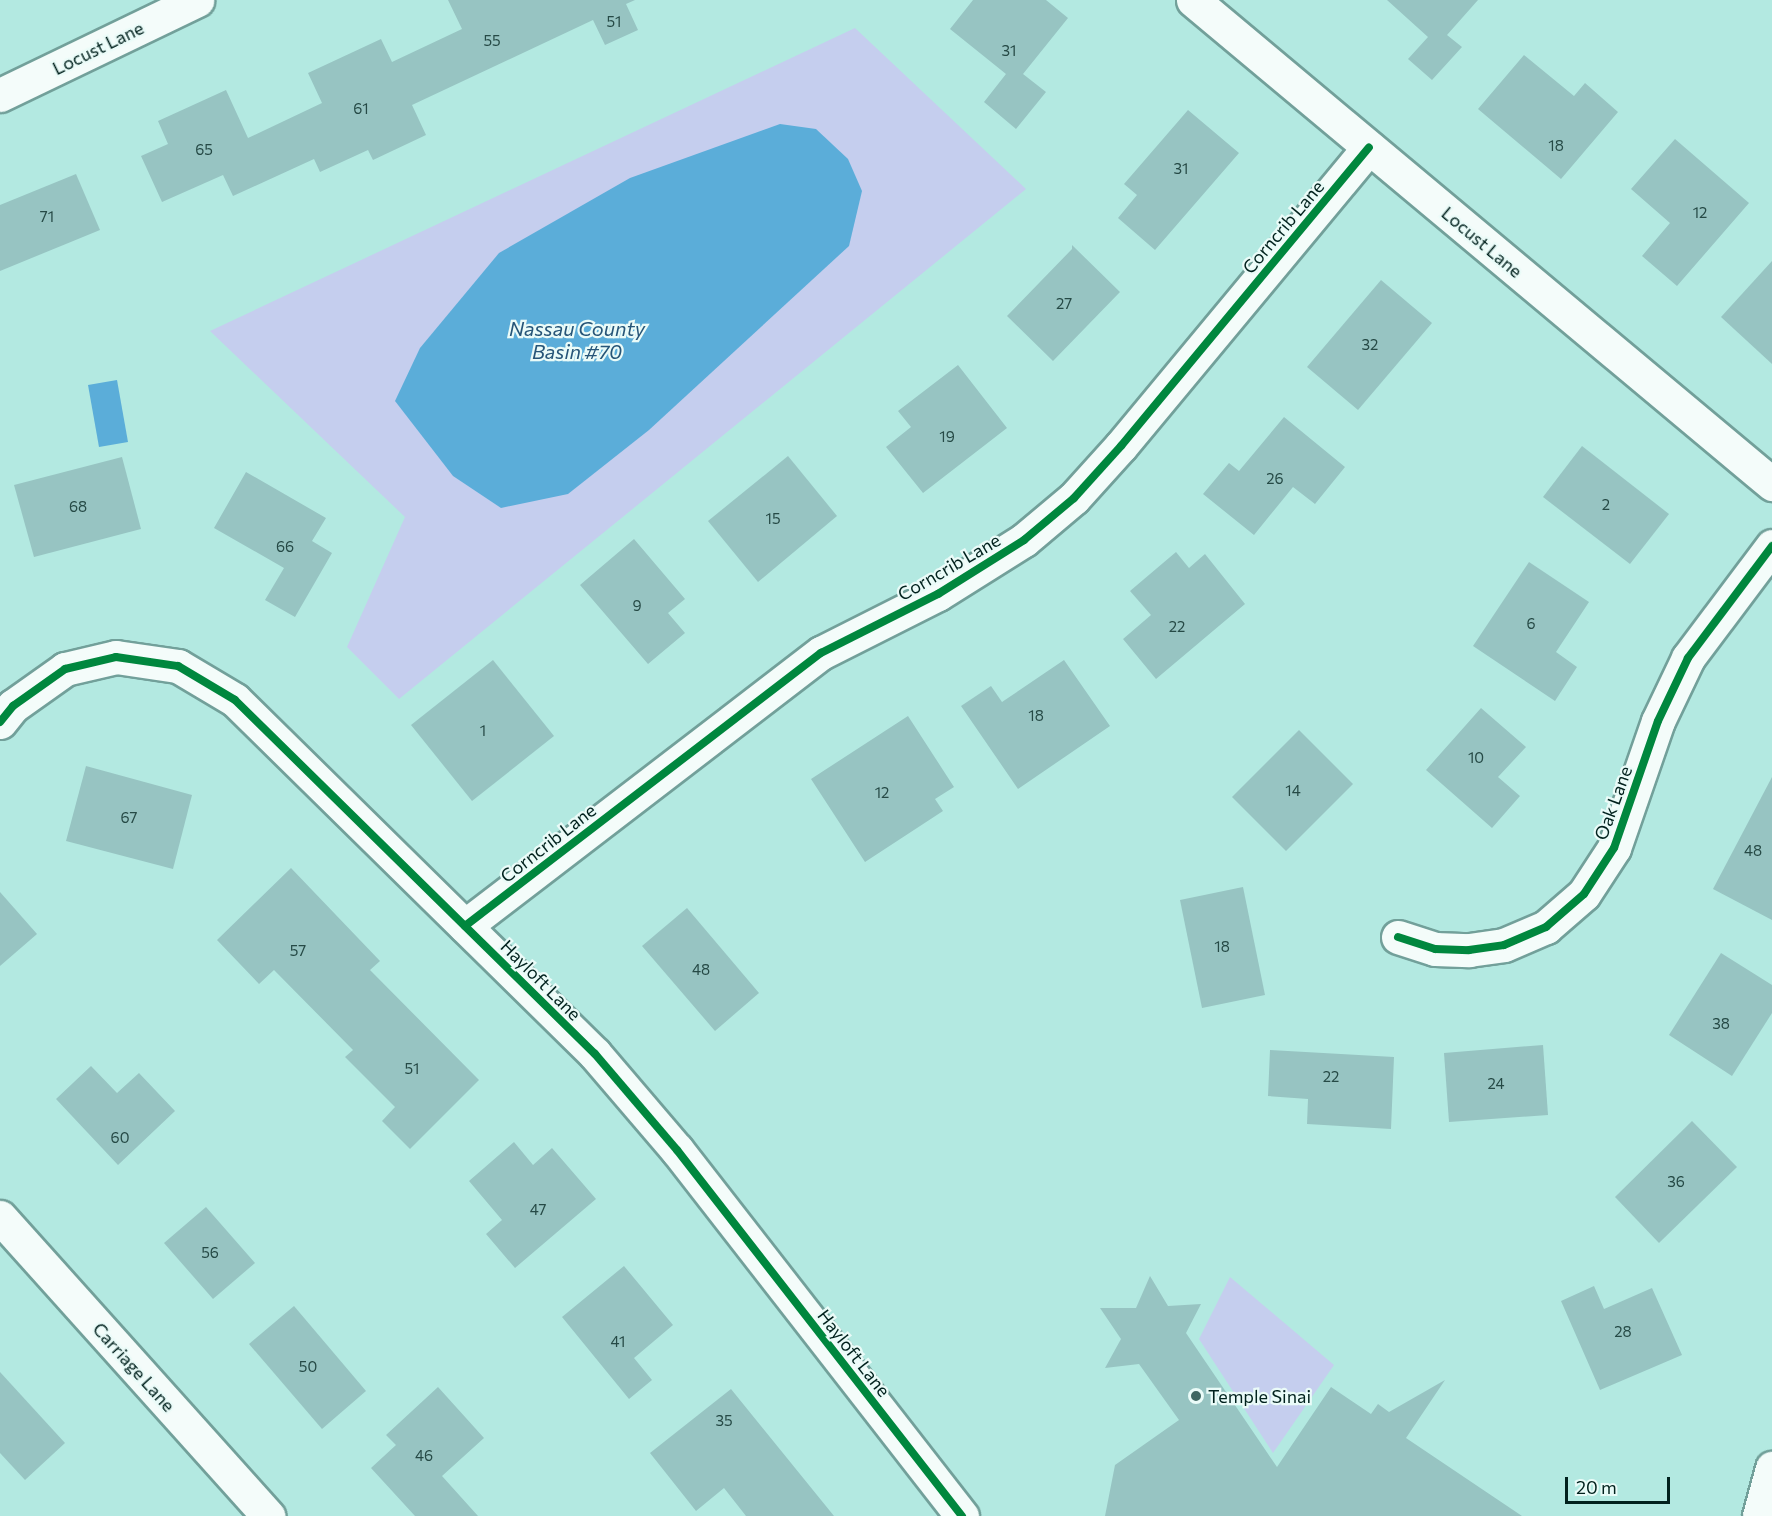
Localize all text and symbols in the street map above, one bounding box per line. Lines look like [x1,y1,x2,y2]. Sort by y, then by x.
house number: 51 [606,13,622,31]
street label: Locust Lane [49,17,147,79]
house number: 55 [483,32,501,50]
house number: 31 [1002,42,1016,60]
house number: 61 [353,100,369,118]
house number: 18 [1548,137,1564,155]
house number: 65 [195,141,213,159]
house number: 31 [1174,160,1188,178]
street label: Corncrib Lane [1238,176,1328,278]
street label: Locust Lane [1437,202,1527,282]
house number: 12 [1693,204,1707,222]
house number: 71 [40,208,54,226]
house number: 27 [1056,295,1072,313]
water label: Nassau County Basin #70 [509,317,645,364]
house number: 32 [1362,336,1378,354]
house number: 19 [939,428,955,446]
house number: 26 [1266,470,1284,488]
house number: 2 [1602,496,1610,514]
house number: 68 [69,498,87,516]
house number: 15 [765,510,781,528]
street label: Corncrib Lane [894,529,1004,605]
house number: 66 [276,538,294,556]
house number: 9 [632,597,642,615]
house number: 6 [1526,615,1536,633]
house number: 22 [1169,618,1185,636]
house number: 18 [1028,707,1044,725]
house number: 1 [480,722,486,740]
house number: 10 [1468,749,1484,767]
street label: Oak Lane [1590,763,1636,843]
house number: 14 [1285,782,1301,800]
house number: 12 [875,784,889,802]
street label: Corncrib Lane [496,799,600,887]
house number: 67 [121,809,137,827]
house number: 48 [1744,842,1762,860]
street label: Hayloft Lane [496,935,586,1025]
house number: 18 [1214,938,1230,956]
house number: 57 [290,942,306,960]
house number: 48 [692,961,710,979]
house number: 38 [1712,1015,1730,1033]
house number: 51 [404,1060,420,1078]
house number: 22 [1323,1068,1339,1086]
house number: 24 [1487,1075,1505,1093]
house number: 60 [111,1129,129,1147]
house number: 36 [1667,1173,1685,1191]
house number: 47 [530,1201,546,1219]
house number: 56 [201,1244,219,1262]
street label: Hayloft Lane [813,1305,895,1401]
street label: Carriage Lane [88,1318,180,1416]
house number: 28 [1614,1323,1632,1341]
house number: 41 [611,1333,625,1351]
house number: 50 [299,1358,317,1376]
place label: Temple Sinai [1208,1385,1311,1407]
marker: Temple Sinai [1189,1389,1203,1403]
house number: 35 [715,1412,733,1430]
house number: 46 [415,1447,433,1465]
scale bar [1568,1465,1673,1503]
text: 20 m [1576,1476,1617,1498]

